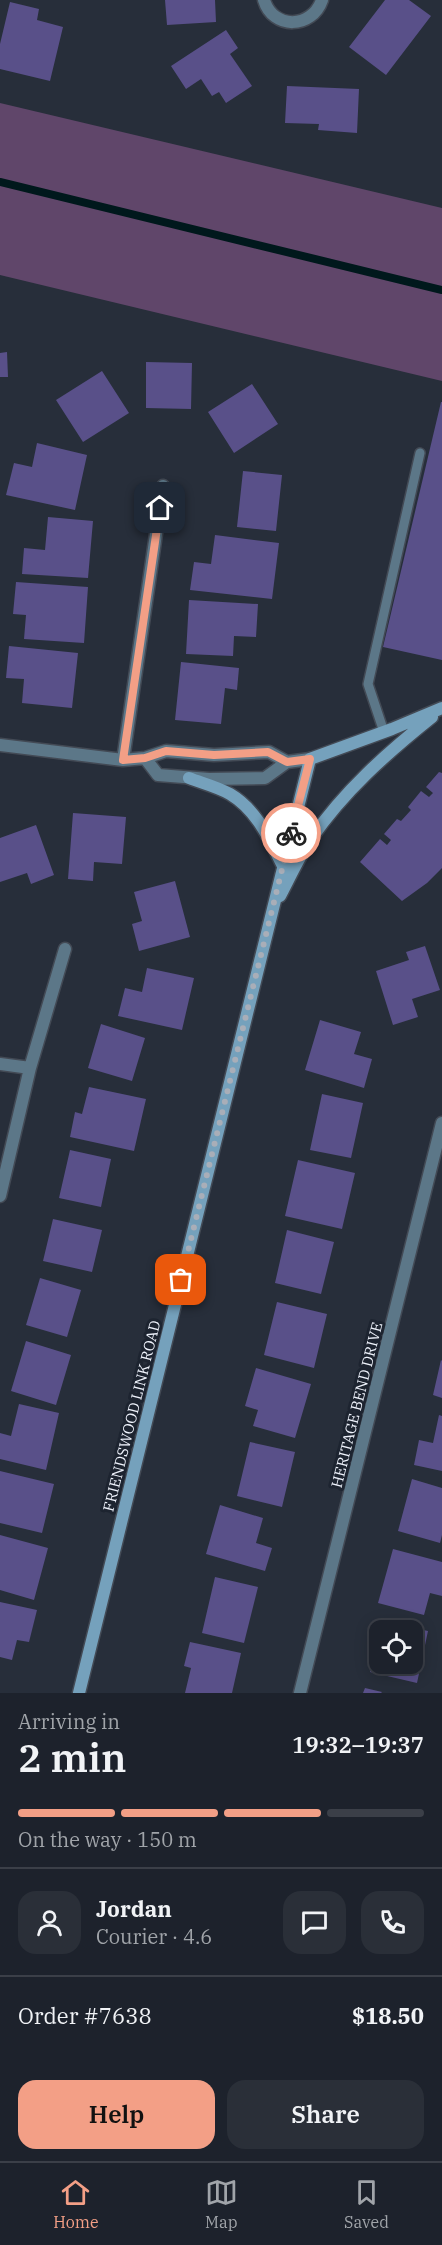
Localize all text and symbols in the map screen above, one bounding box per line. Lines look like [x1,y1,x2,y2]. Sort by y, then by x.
pin [134,482,185,533]
icon: home [143,491,176,524]
courier [261,803,321,863]
icon: bike [275,817,308,850]
pin [155,1254,206,1305]
icon: bag [164,1263,197,1296]
street label: FRIENDSWOOD LINK ROAD [99,1318,164,1513]
street label: HERITAGE BEND DRIVE [327,1320,386,1490]
map controls [369,1620,423,1674]
button: locate [369,1620,423,1674]
text: Arriving in [18,1708,120,1735]
text: 19:32–19:37 [292,1730,424,1759]
text: 2 min [18,1732,126,1783]
text: On the way · 150 m [18,1826,197,1853]
button: person [18,1891,81,1954]
button: chat [283,1891,346,1954]
button: phone [361,1891,424,1954]
text: Jordan [96,1894,172,1923]
text: Courier · 4.6 [96,1923,212,1950]
text: Order #7638 [18,2001,152,2030]
text: $18.50 [352,2001,424,2030]
button: Help [18,2080,215,2149]
button: Share [227,2080,424,2149]
tab: Home [53,2176,99,2232]
tab: Map [205,2176,238,2232]
tab: Saved [344,2176,389,2232]

